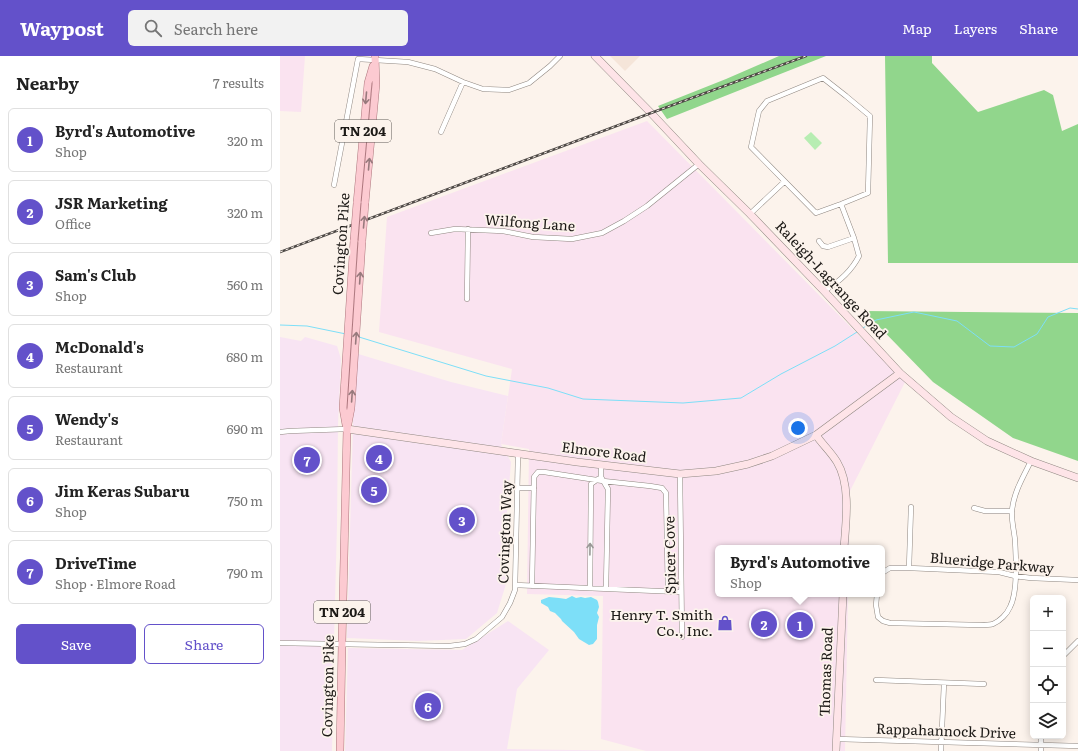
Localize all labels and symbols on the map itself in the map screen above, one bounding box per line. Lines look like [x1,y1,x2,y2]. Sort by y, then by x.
one-way arrow [363,91,370,104]
road number: TN 204 [335,120,391,142]
one-way arrow [365,158,372,171]
street label: Covington Pike [326,192,354,296]
street label: Wilfong Lane [484,209,576,235]
one-way arrow [360,216,367,229]
street label: Raleigh-Lagrange Road [772,216,892,343]
one-way arrow [356,272,363,285]
one-way arrow [352,332,359,345]
one-way arrow [348,390,356,403]
your location [788,418,808,438]
street label: Elmore Road [560,436,648,466]
pin: 4 [366,443,392,473]
pin: 7 [294,445,320,475]
pin: 5 [361,475,387,505]
street label: Covington Way [492,479,516,584]
pin: 3 [449,505,475,535]
street label: Spicer Cove [658,516,680,594]
one-way arrow [586,543,594,556]
street label: Blueridge Parkway [929,547,1056,577]
road number: TN 204 [314,601,370,623]
place label: Henry T. Smith Co., Inc. [610,604,713,640]
pin: 2 [751,609,777,639]
pin: 1 [787,610,813,640]
shop icon: Henry T. Smith Co., Inc. [716,614,734,632]
street label: Thomas Road [813,627,837,717]
street label: Covington Pike [316,635,338,737]
pin: 6 [415,691,441,721]
street label: Rappahannock Drive [876,718,1016,742]

